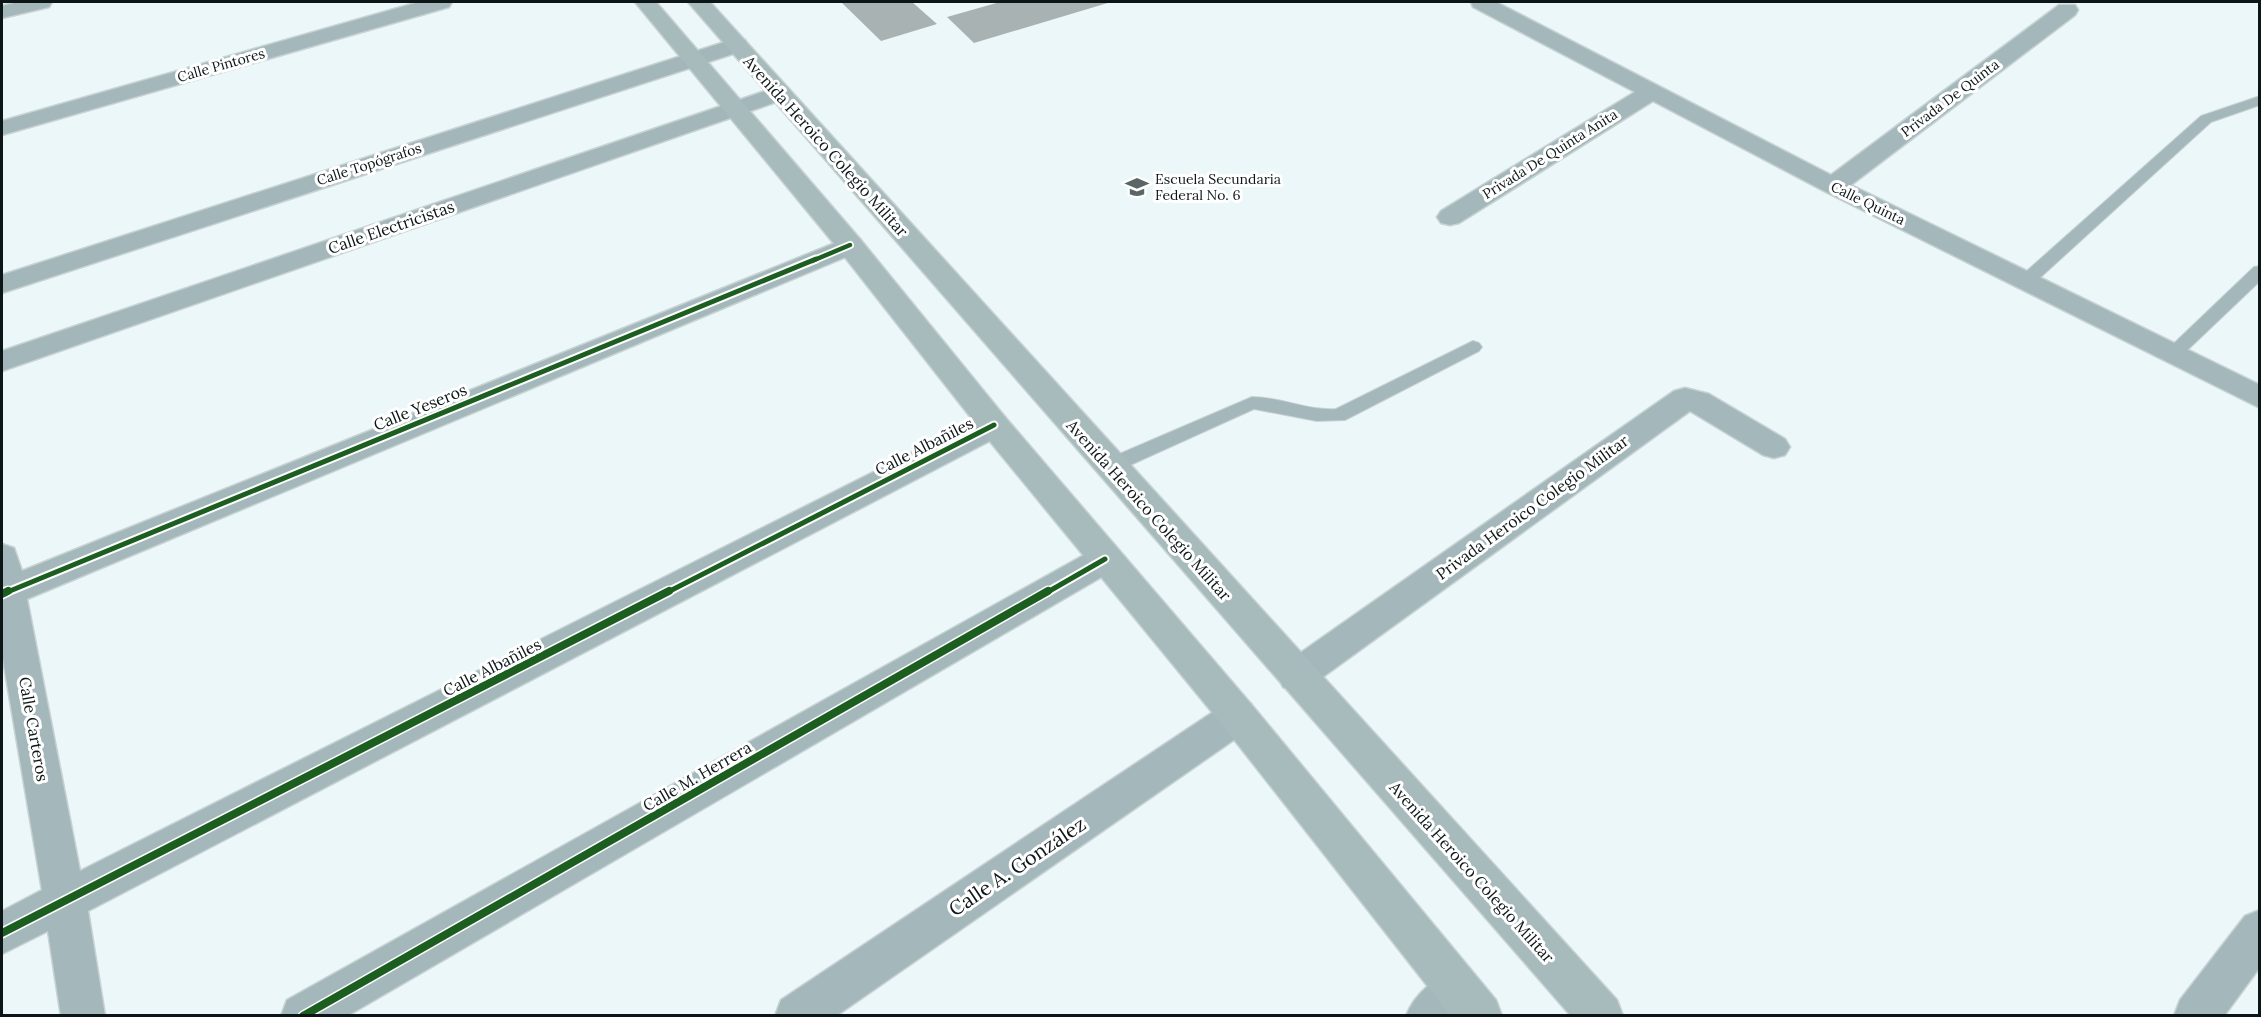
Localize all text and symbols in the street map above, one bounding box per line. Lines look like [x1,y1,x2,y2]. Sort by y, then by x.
street label: Calle Pintores [175,44,267,86]
street label: Avenida Heroico Colegio Militar [739,51,913,241]
street label: Privada De Quinta [1897,55,2003,141]
street label: Privada De Quinta Anita [1479,105,1621,203]
street label: Calle Topógrafos [314,139,424,189]
place label: Escuela Secundaria Federal No. 6 [1155,170,1281,204]
school or university icon: Escuela Secundaria Federal No. 6 [1124,174,1150,200]
street label: Calle Quinta [1828,177,1908,229]
street label: Calle Electricistas [325,196,457,258]
street label: Calle Yeseros [370,379,470,435]
street label: Calle Albañiles [872,413,976,479]
street label: Avenida Heroico Colegio Militar [1062,415,1236,605]
street label: Privada Heroico Colegio Militar [1432,430,1632,584]
street label: Calle Albañiles [440,634,544,700]
street label: Calle Carteros [15,675,53,783]
street label: Calle M. Herrera [639,737,755,815]
street label: Avenida Heroico Colegio Militar [1385,777,1559,967]
street label: Calle A. González [944,811,1090,921]

